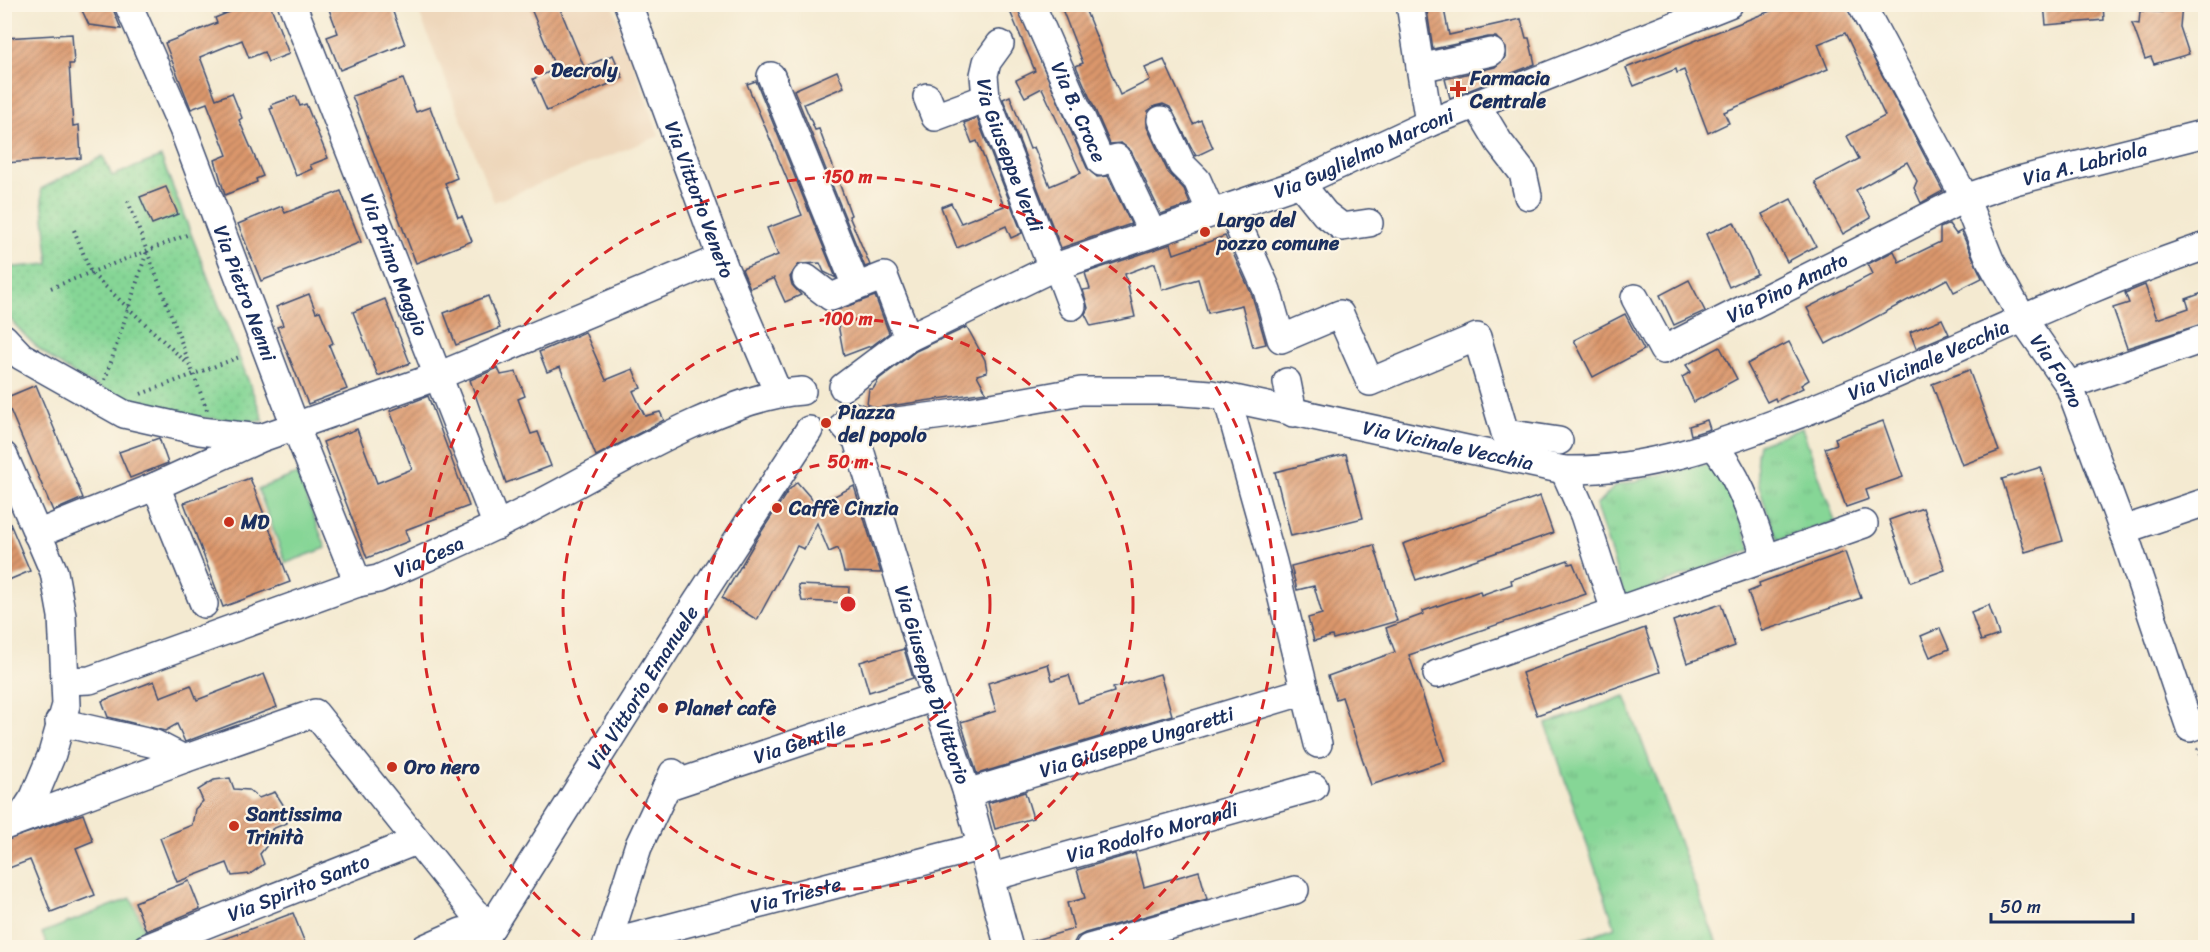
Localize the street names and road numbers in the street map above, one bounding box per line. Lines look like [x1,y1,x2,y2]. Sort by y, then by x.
street label: Via B. Croce [1041,56,1116,168]
street label: Via Giuseppe Verdi [966,77,1054,238]
street label: Via Guglielmo Marconi [1269,98,1460,209]
street label: Via Vittorio Veneto [654,116,744,284]
street label: Via A. Labriola [2019,131,2151,196]
street label: Via Primo Maggio [350,188,438,341]
street label: Via Pietro Nenni [203,220,287,368]
street label: Via Pino Amato [1720,242,1855,333]
street label: Via Vicinale Vecchia [1842,310,2015,411]
street label: Via Forno [2020,327,2093,413]
street label: Via Vicinale Vecchia [1360,410,1537,481]
street label: Via Cesa [388,526,470,588]
street label: Via Giuseppe Di Vittorio [884,581,980,789]
street label: Via Vittorio Emanuele [577,598,708,777]
street label: Via Giuseppe Ungaretti [1035,696,1239,788]
street label: Via Gentile [749,711,851,775]
street label: Via Rodolfo Morandi [1062,792,1243,873]
street label: Via Spirito Santo [222,844,375,932]
street label: Via Trieste [746,867,845,924]

